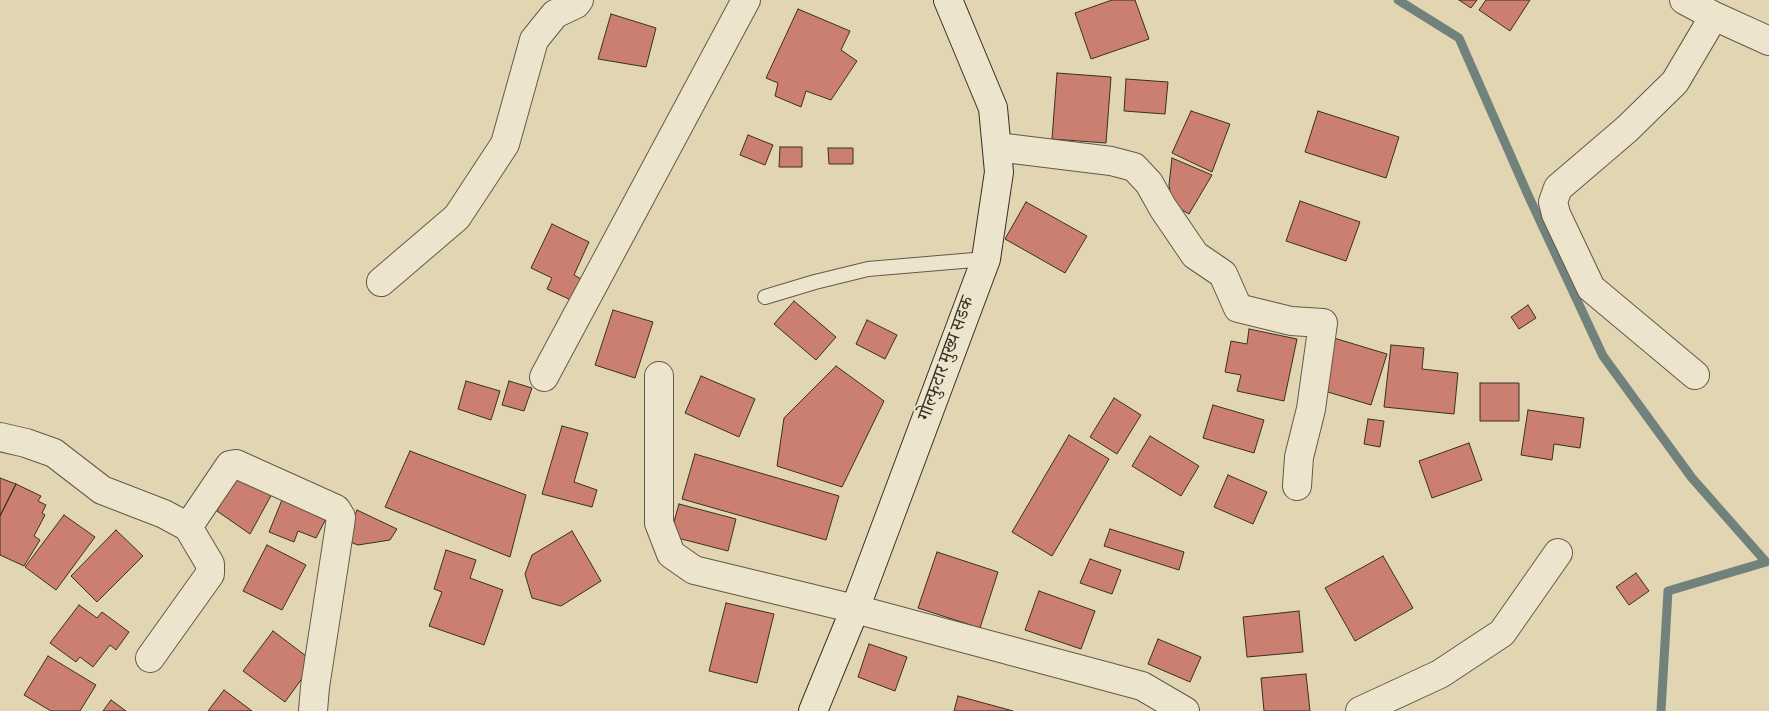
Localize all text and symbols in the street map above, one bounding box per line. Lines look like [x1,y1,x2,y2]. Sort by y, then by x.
street label: गोल्फुटार मुख्य सडक [915,294,981,424]

